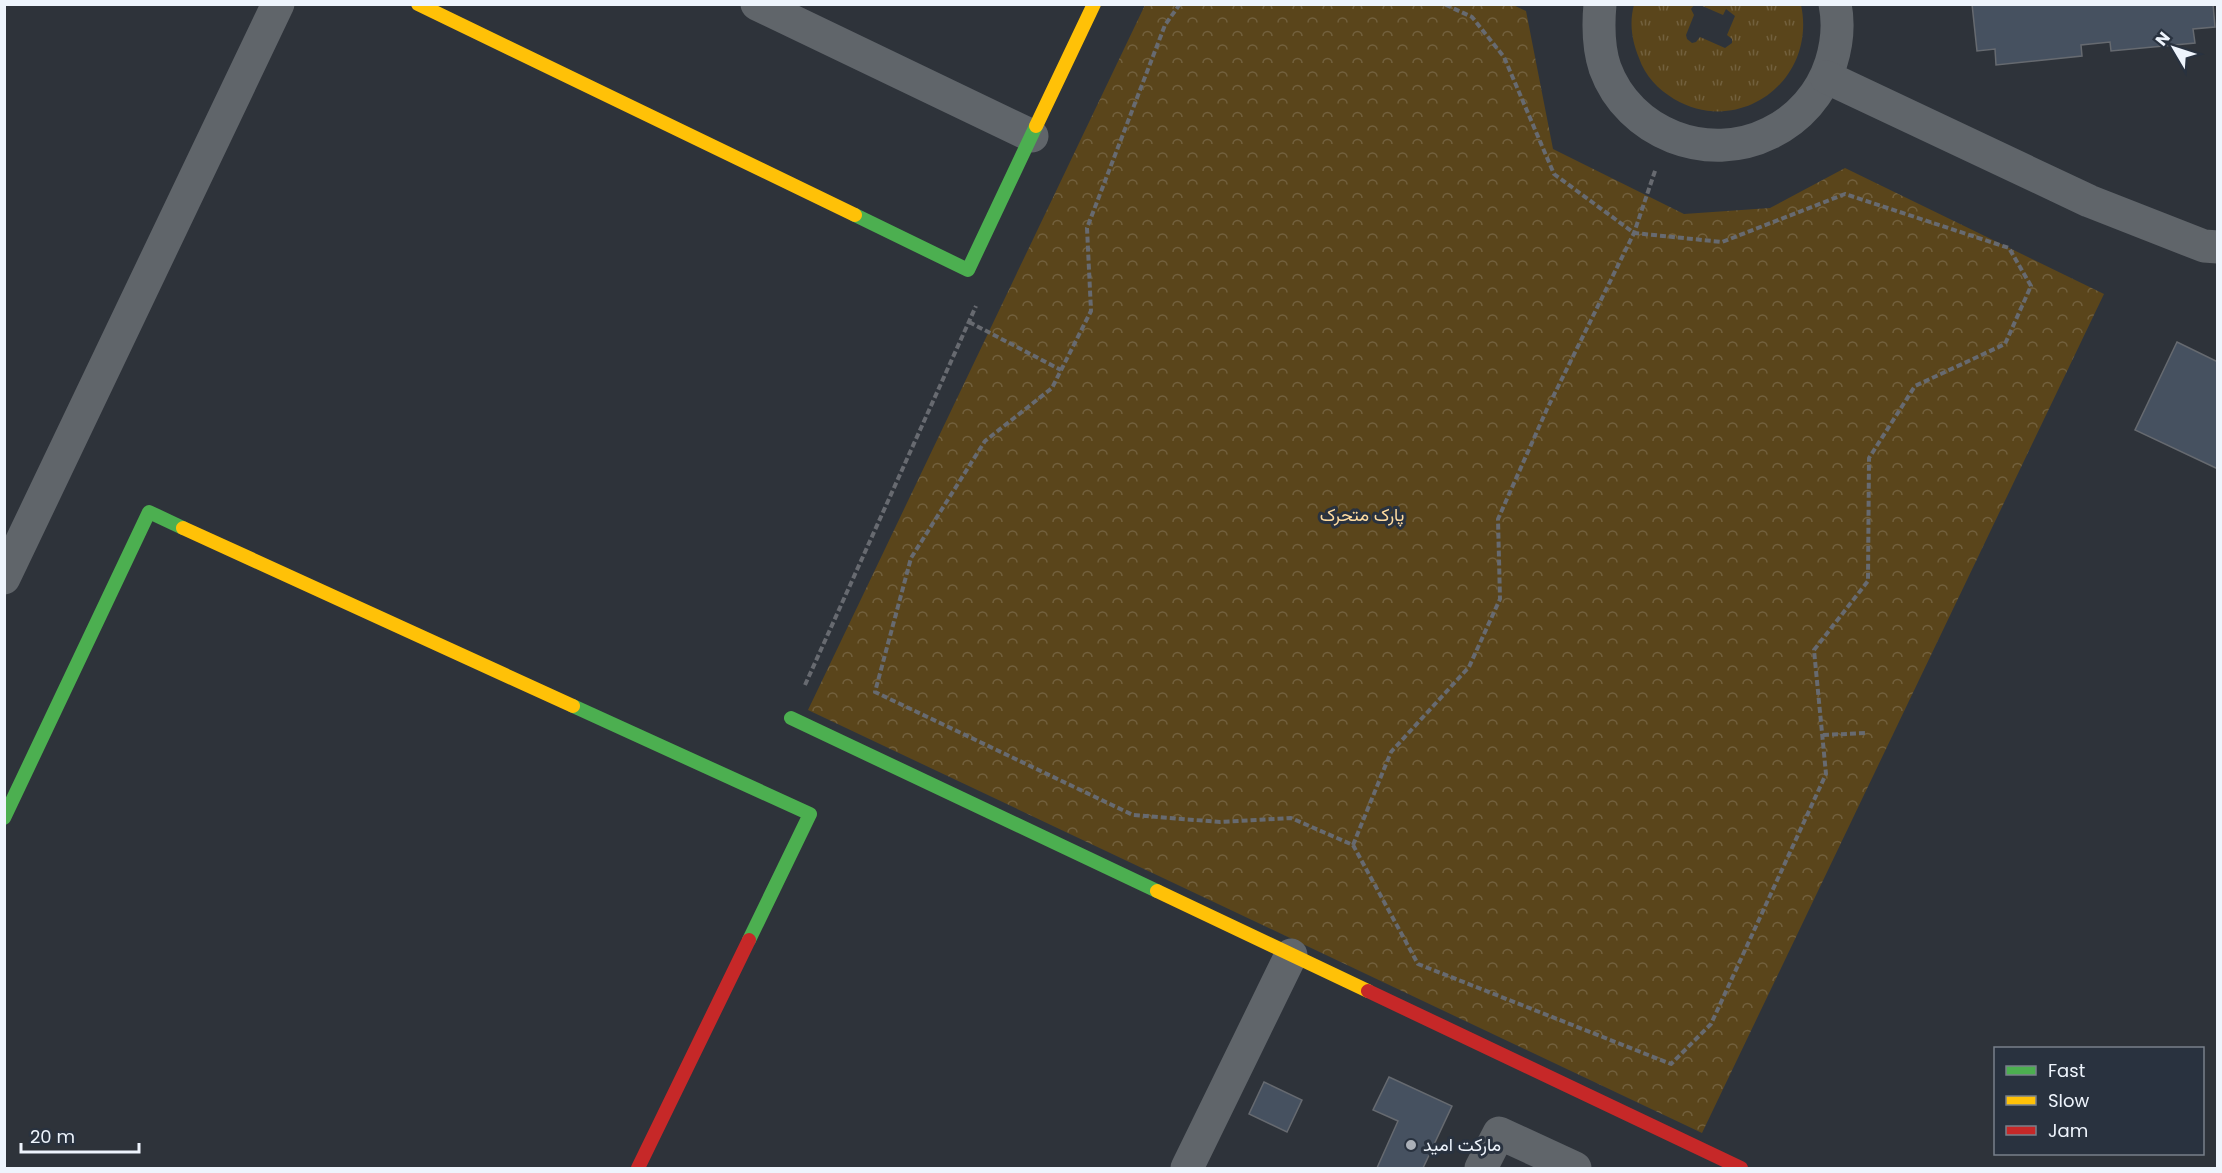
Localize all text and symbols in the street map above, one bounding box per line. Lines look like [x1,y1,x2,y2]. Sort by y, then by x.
north arrow [2144,18,2204,78]
text: N [2150,27,2175,51]
park label: پارک متحرک [1320,502,1404,527]
legend [1994,1047,2204,1155]
text: Fast [2048,1058,2085,1083]
text: Slow [2048,1088,2090,1113]
scale bar [21,1116,140,1154]
text: Jam [2048,1118,2088,1143]
text: 20 m [30,1124,75,1149]
place label: مارکت امید [1423,1132,1501,1157]
marker: مارکت امید [1404,1138,1418,1152]

